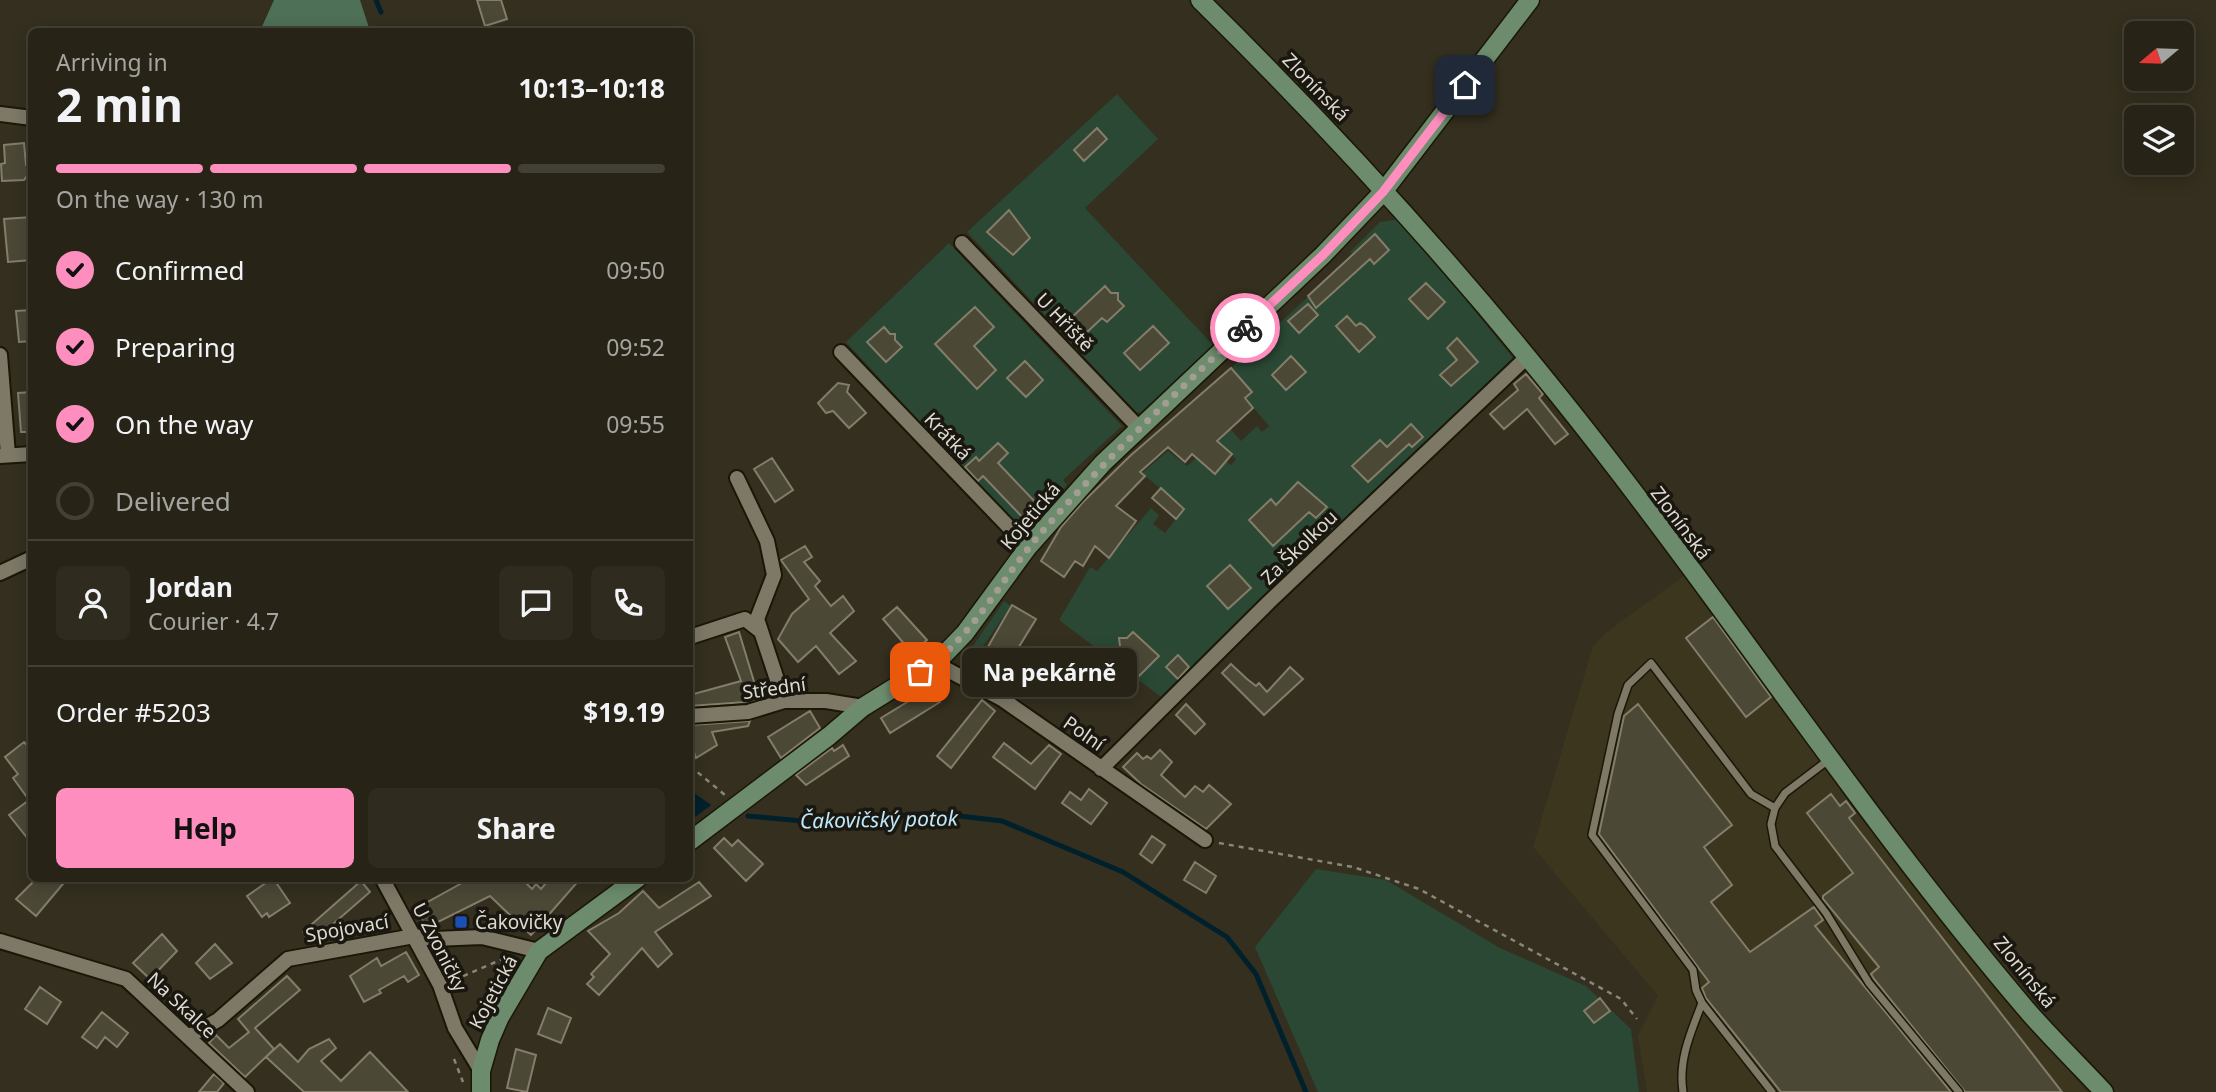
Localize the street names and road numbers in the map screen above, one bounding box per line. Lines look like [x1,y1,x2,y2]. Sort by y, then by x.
street label: Zlonínská [1277,47,1355,127]
street label: U Hřiště [1031,287,1099,357]
street label: Krátká [919,406,977,466]
street label: Kojetická [994,477,1066,555]
street label: Zlonínská [1645,481,1717,565]
street label: Za Školkou [1255,504,1343,590]
street label: Střední [741,671,808,705]
street label: Polní [1058,710,1111,757]
street label: U Zvoničky [407,898,474,996]
street label: Spojovací [303,908,392,948]
street label: Zlonínská [1988,931,2062,1013]
street label: Kojetická [463,950,523,1034]
street label: Na Skalce [142,966,222,1044]

